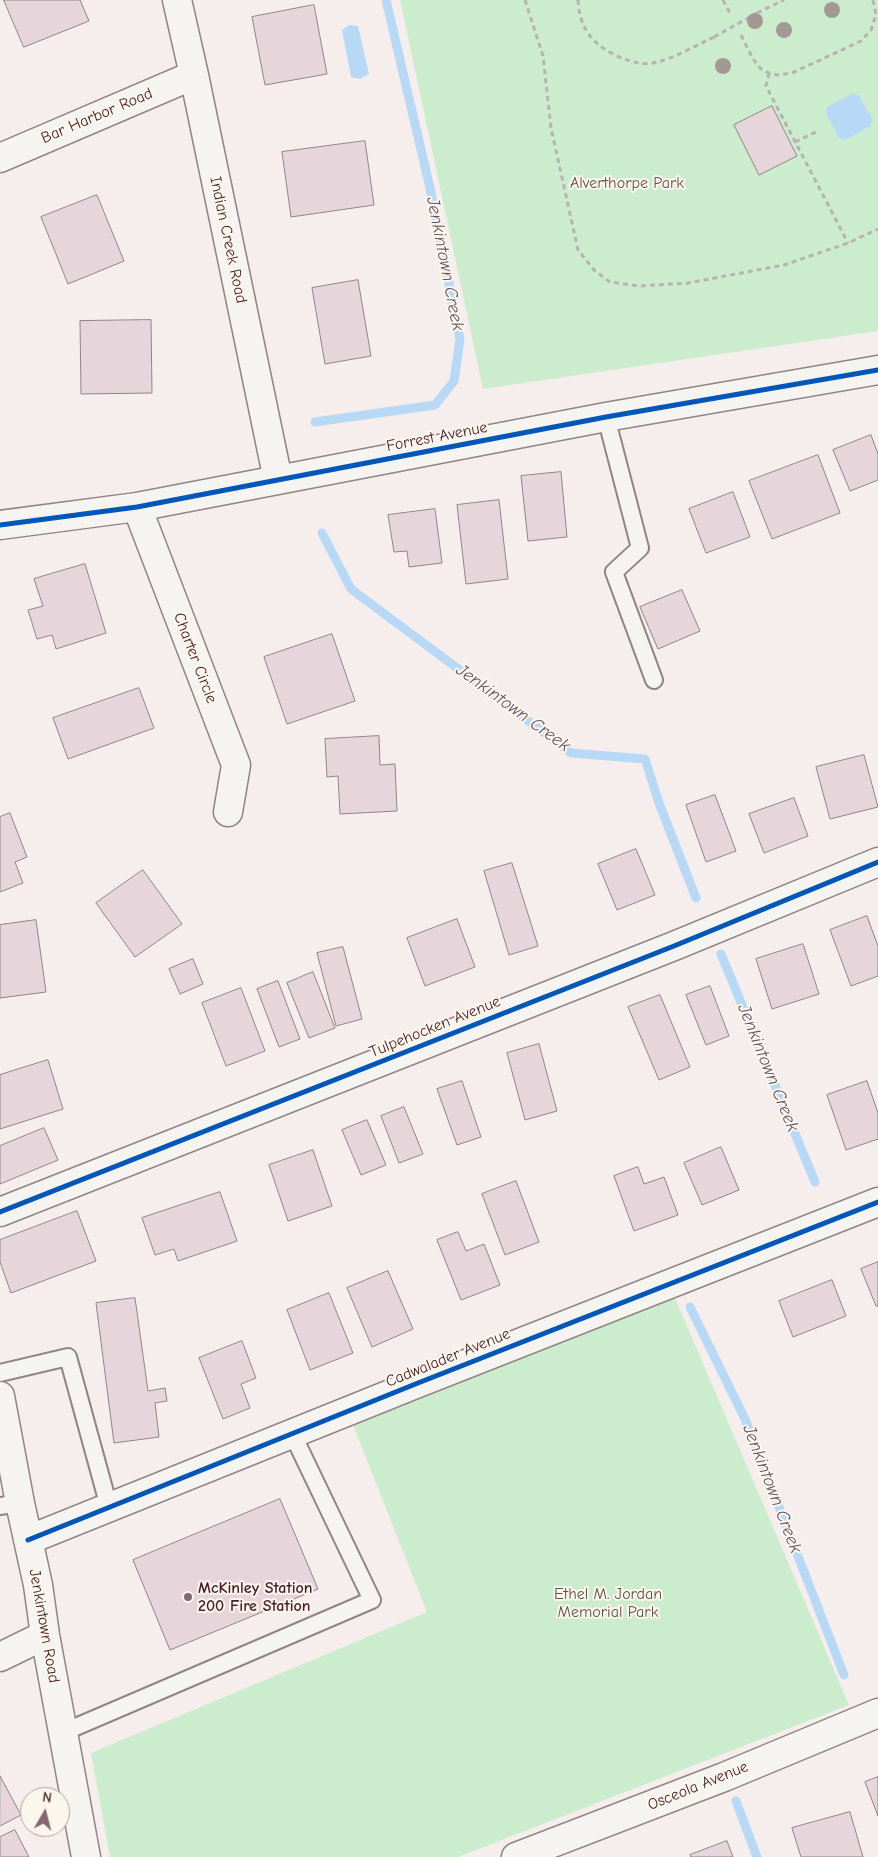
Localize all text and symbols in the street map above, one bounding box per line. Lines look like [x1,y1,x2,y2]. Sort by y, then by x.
street label: Bar Harbor Road [38,84,156,148]
park label: Alverthorpe Park [570,173,684,193]
street label: Indian Creek Road [205,175,251,305]
water label: Jenkintown Creek [421,195,469,333]
street label: Forrest Avenue [385,418,489,456]
street label: Charter Circle [169,610,221,706]
water label: Jenkintown Creek [452,659,574,757]
street label: Tulpehocken Avenue [367,992,503,1062]
water label: Jenkintown Creek [733,1001,803,1135]
street label: Cadwalader Avenue [383,1324,513,1392]
water label: Jenkintown Creek [738,1422,806,1556]
street label: Jenkintown Road [25,1568,63,1684]
place label: McKinley Station 200 Fire Station [198,1578,312,1616]
park label: Ethel M. Jordan Memorial Park [554,1584,662,1622]
marker: McKinley Station 200 Fire Station [182,1591,194,1603]
street label: Osceola Avenue [645,1757,751,1815]
north arrow [20,1787,70,1837]
text: N [41,1789,53,1807]

